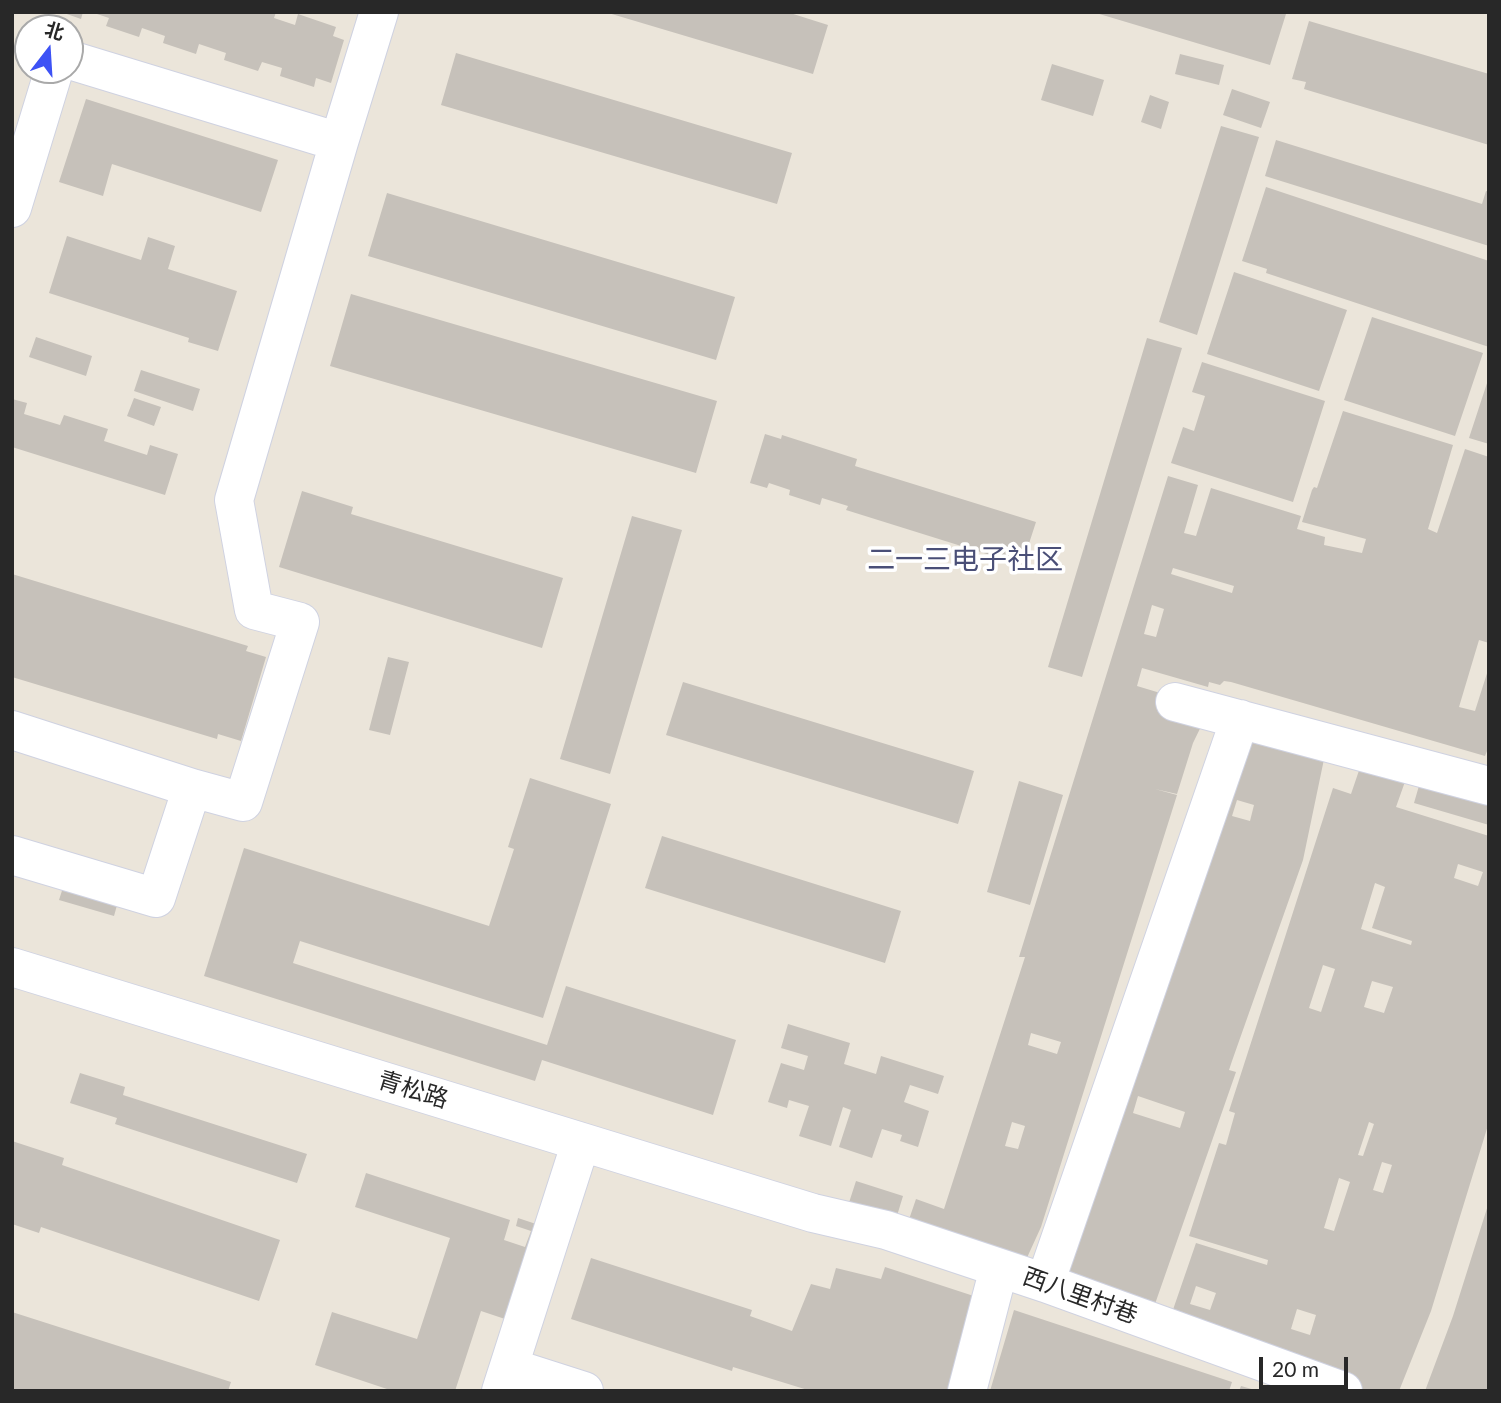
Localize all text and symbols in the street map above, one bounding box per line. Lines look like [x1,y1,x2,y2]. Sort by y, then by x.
north arrow [14,14,84,84]
text: 北 [42,17,67,44]
district label: 二一三电子社区 [867,543,1063,577]
street label: 青松路 [374,1066,452,1114]
street label: 西八里村巷 [1019,1262,1141,1330]
scale bar [1263,1344,1352,1388]
text: 20 m [1272,1356,1319,1381]

